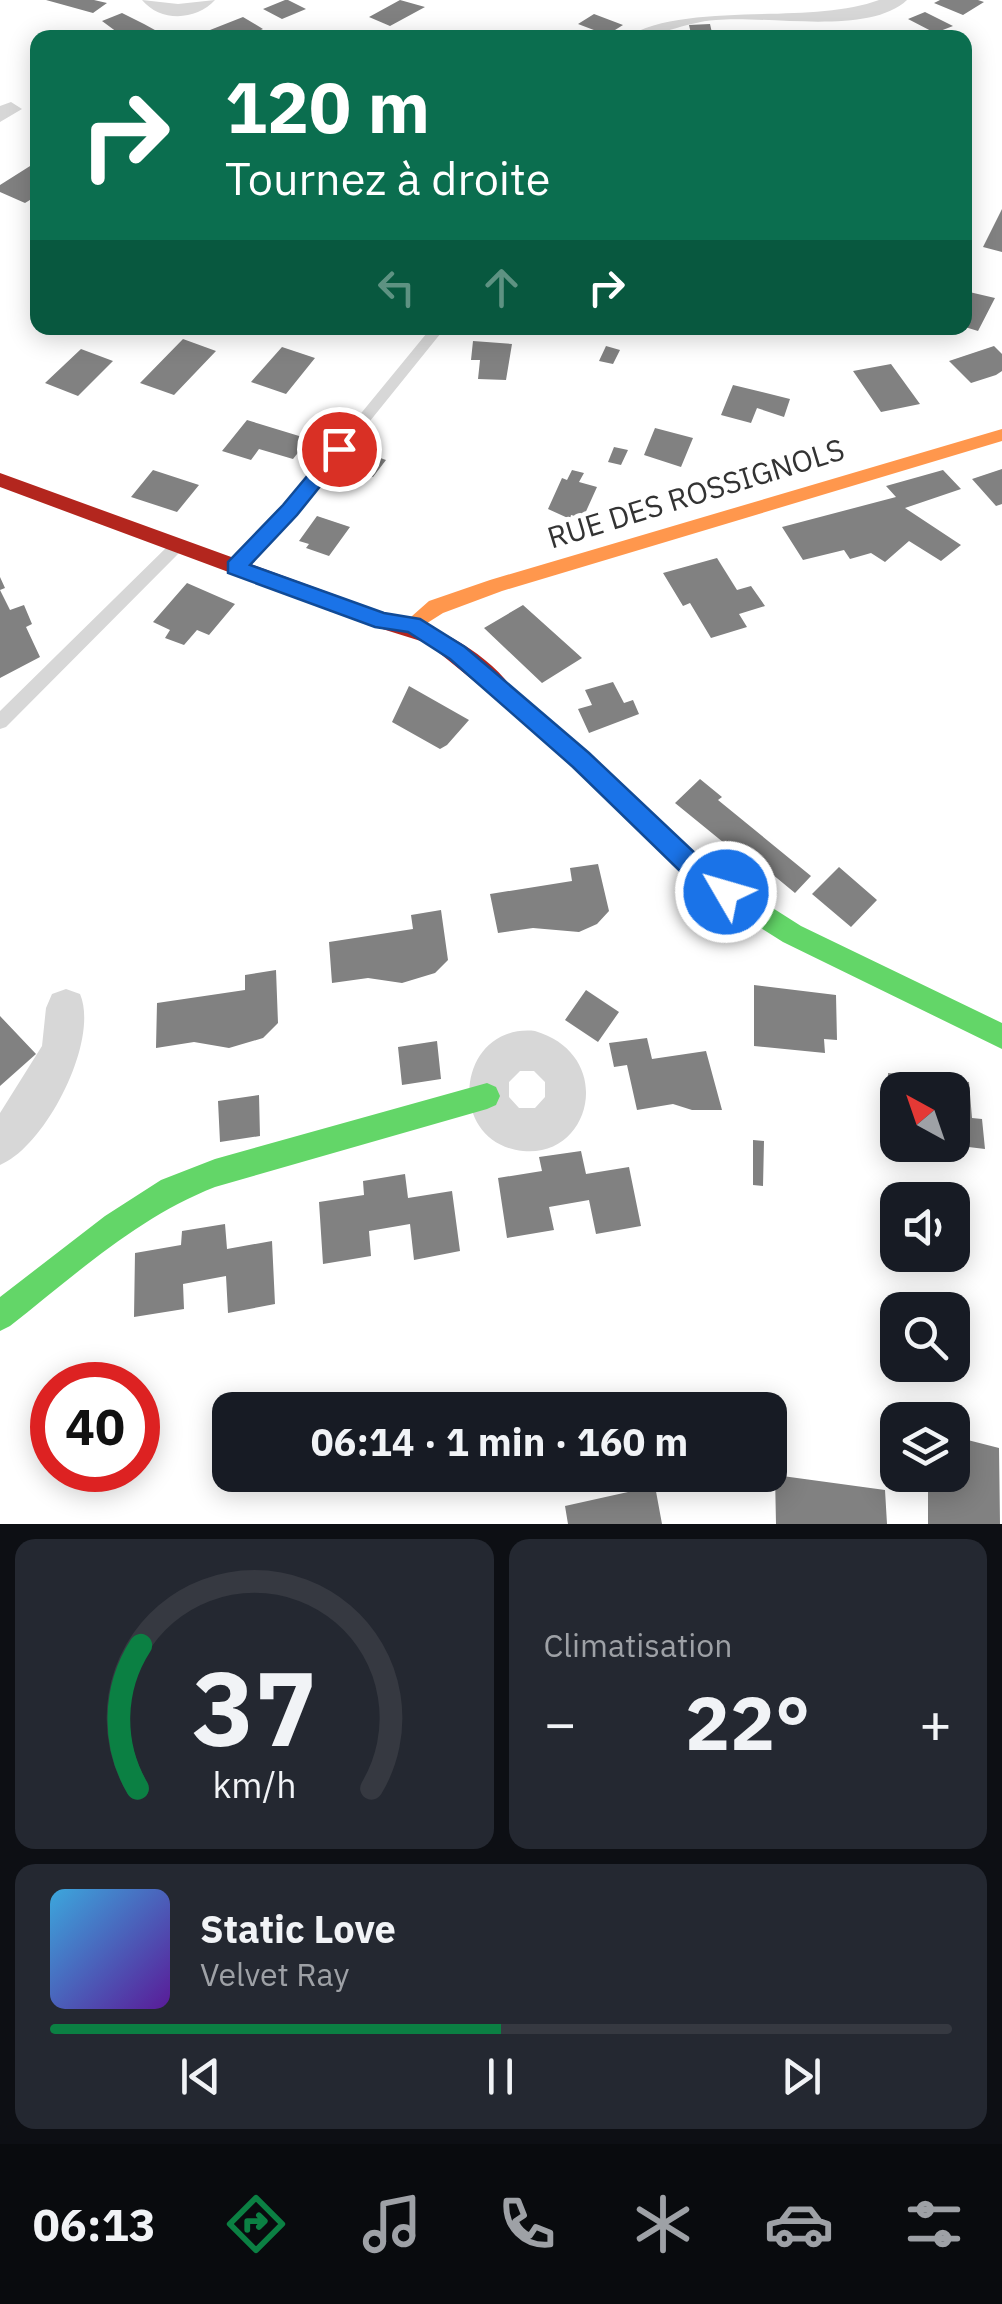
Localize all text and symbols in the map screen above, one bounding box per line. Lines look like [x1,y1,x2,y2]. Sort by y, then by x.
text: 120 m [225,61,430,152]
icon: right [60,70,190,200]
text: Tournez à droite [225,149,550,207]
icon: left [369,260,424,315]
icon: ahead [474,260,529,315]
icon: right [579,260,634,315]
pin [297,407,382,492]
icon: arrive [312,422,367,477]
street label: RUE DES ROSSIGNOLS [542,429,849,556]
position arrow [674,840,778,944]
north arrow [880,1072,970,1162]
map controls [880,1072,970,1492]
button: sound [880,1182,970,1272]
button: search [880,1292,970,1382]
speed limit sign: 40 [30,1362,160,1492]
button: layers [880,1402,970,1492]
text: 06:14 · 1 min · 160 m [311,1417,688,1466]
text: Climatisation [544,1624,732,1666]
text: 37 [192,1639,317,1775]
text: 22° [685,1673,810,1771]
text: − [544,1687,577,1758]
text: + [919,1687,952,1758]
text: km/h [212,1761,296,1808]
text: Static Love [200,1904,396,1953]
text: Velvet Ray [200,1953,349,1995]
icon: previous [173,2049,228,2104]
icon: pause [473,2049,528,2104]
icon: next [774,2049,829,2104]
icon: directions [221,2189,291,2259]
icon: music [357,2189,427,2259]
icon: phone [492,2189,562,2259]
icon: climate [628,2189,698,2259]
icon: car [764,2189,834,2259]
icon: filters [899,2189,969,2259]
text: 06:13 [33,2195,156,2253]

